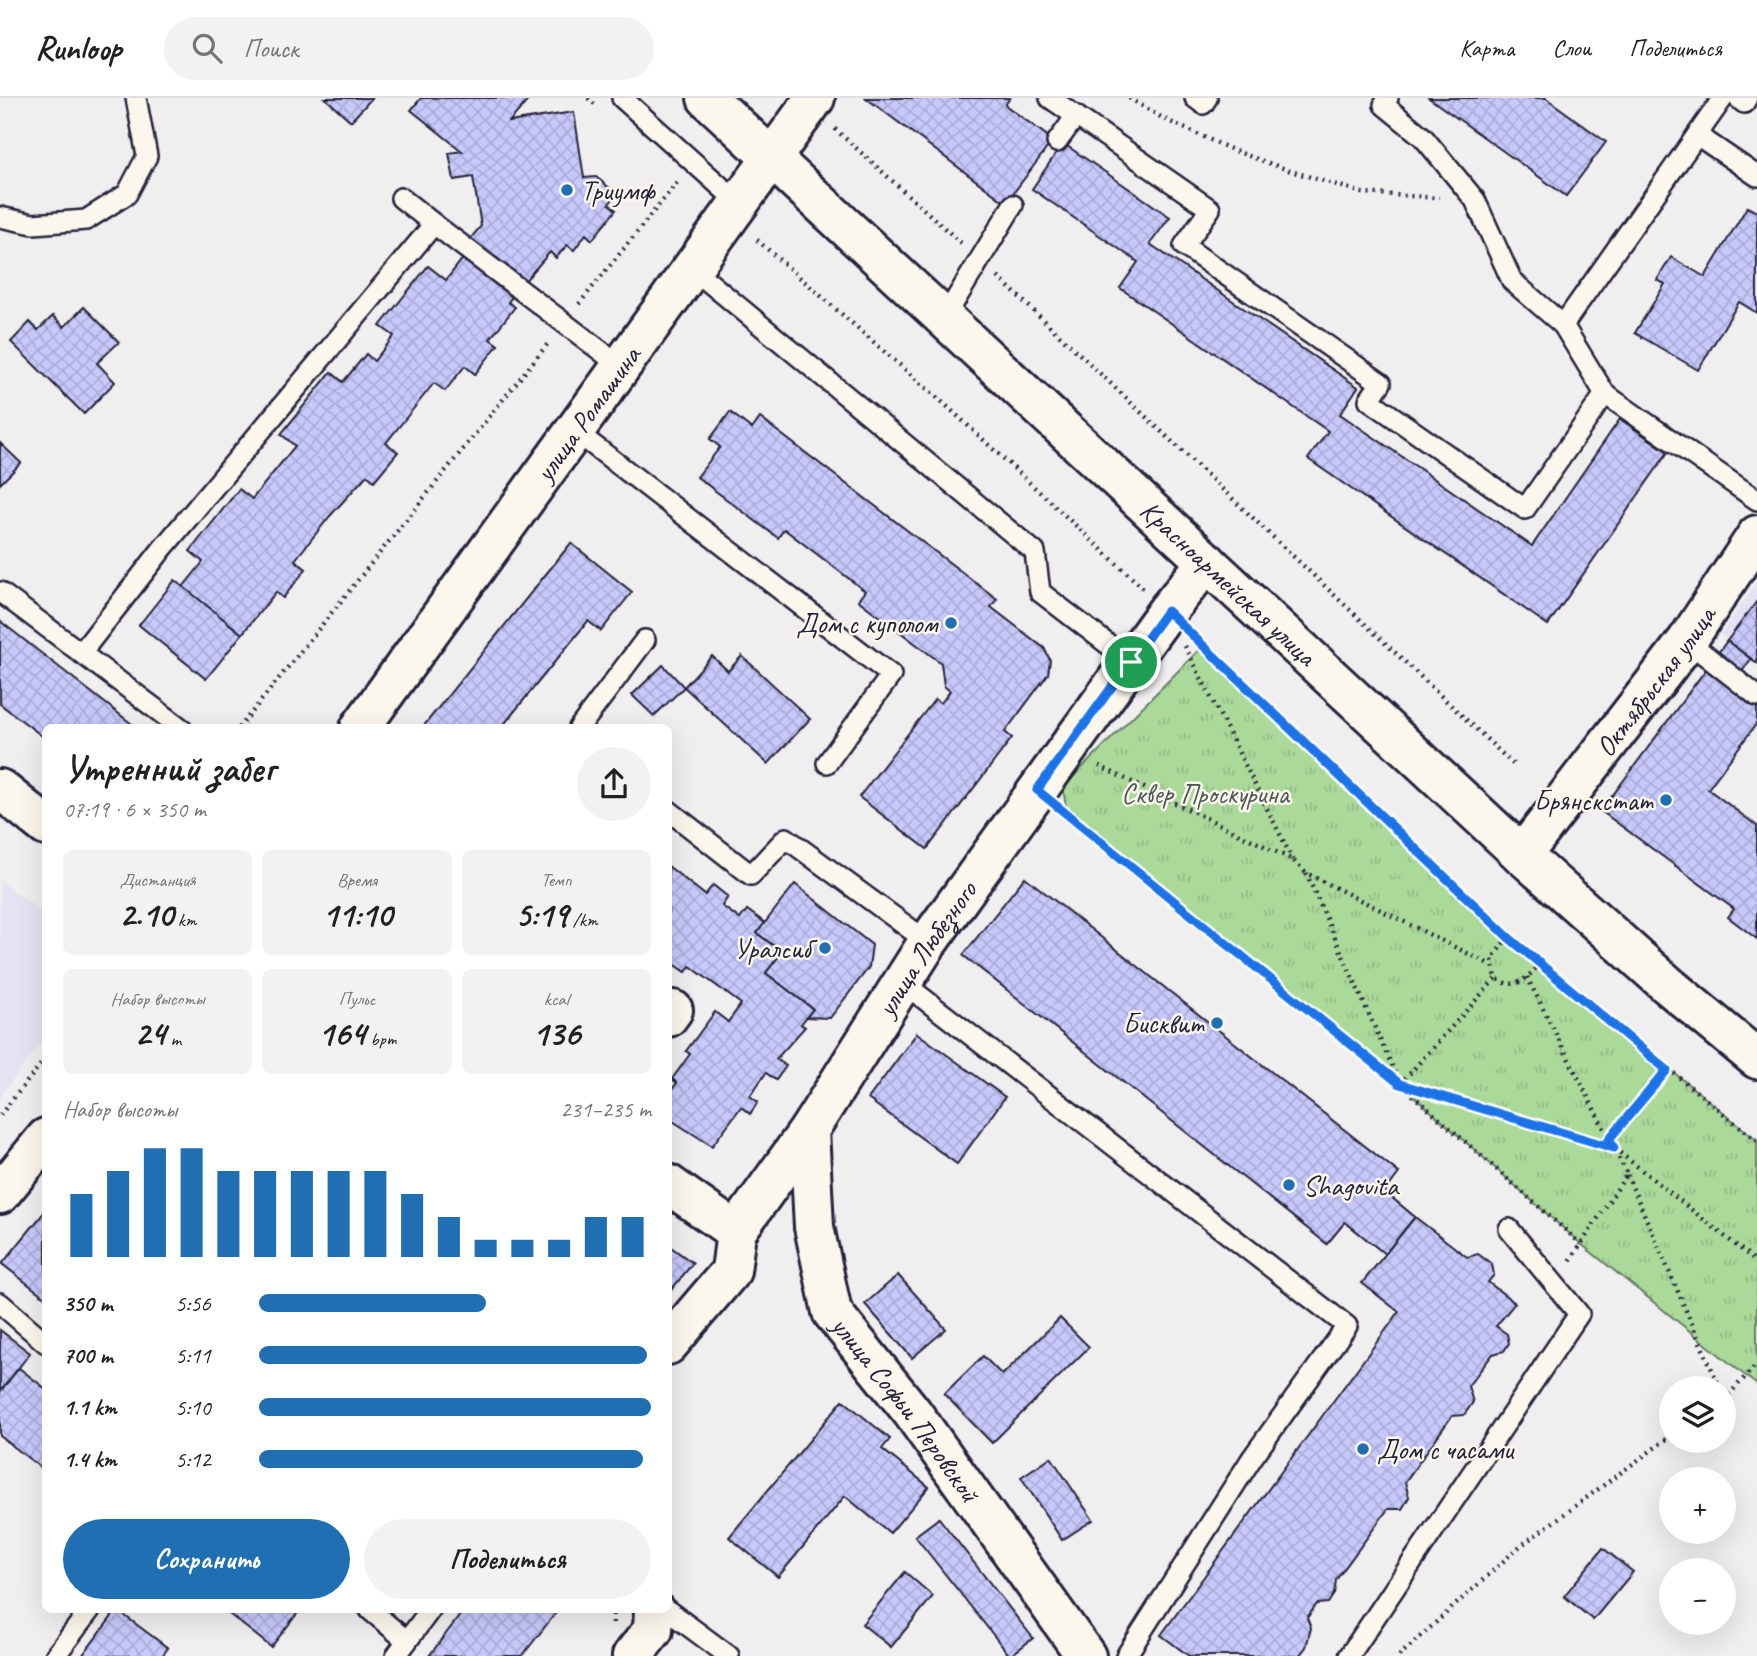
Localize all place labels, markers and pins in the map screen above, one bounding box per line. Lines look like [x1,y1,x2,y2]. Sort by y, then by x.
place label: Триумф [581,173,656,208]
marker: Триумф [559,182,575,198]
place label: Дом с куполом [796,606,939,641]
marker: Дом с куполом [943,615,959,631]
pin [1101,632,1161,692]
place label: Брянскстат [1534,783,1654,818]
marker: Брянскстат [1658,792,1674,808]
place label: Уралсиб [734,931,818,966]
marker: Уралсиб [817,940,833,956]
place label: Бисквит [1123,1006,1205,1041]
marker: Бисквит [1209,1015,1225,1031]
place label: Shagovita [1303,1168,1400,1203]
marker: Shagovita [1281,1177,1297,1193]
place label: Дом с часами [1377,1432,1515,1467]
marker: Дом с часами [1355,1441,1371,1457]

